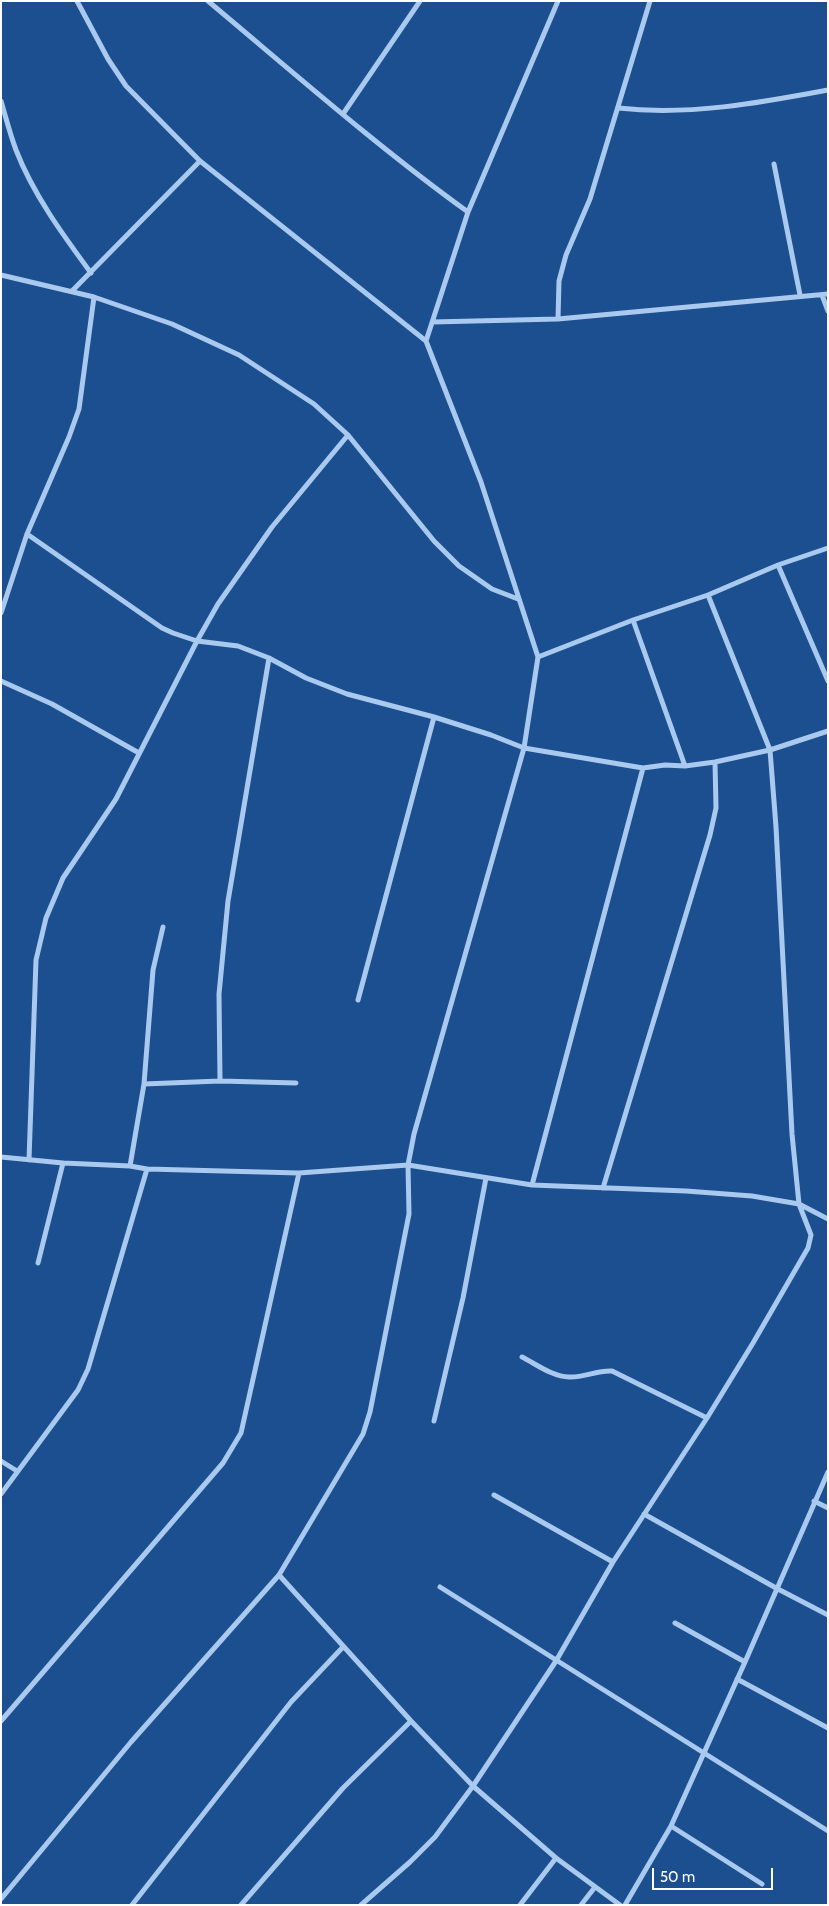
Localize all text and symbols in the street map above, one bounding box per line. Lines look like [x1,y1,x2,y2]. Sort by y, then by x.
scale bar [654,1858,775,1890]
text: 50 m [660,1868,695,1886]

